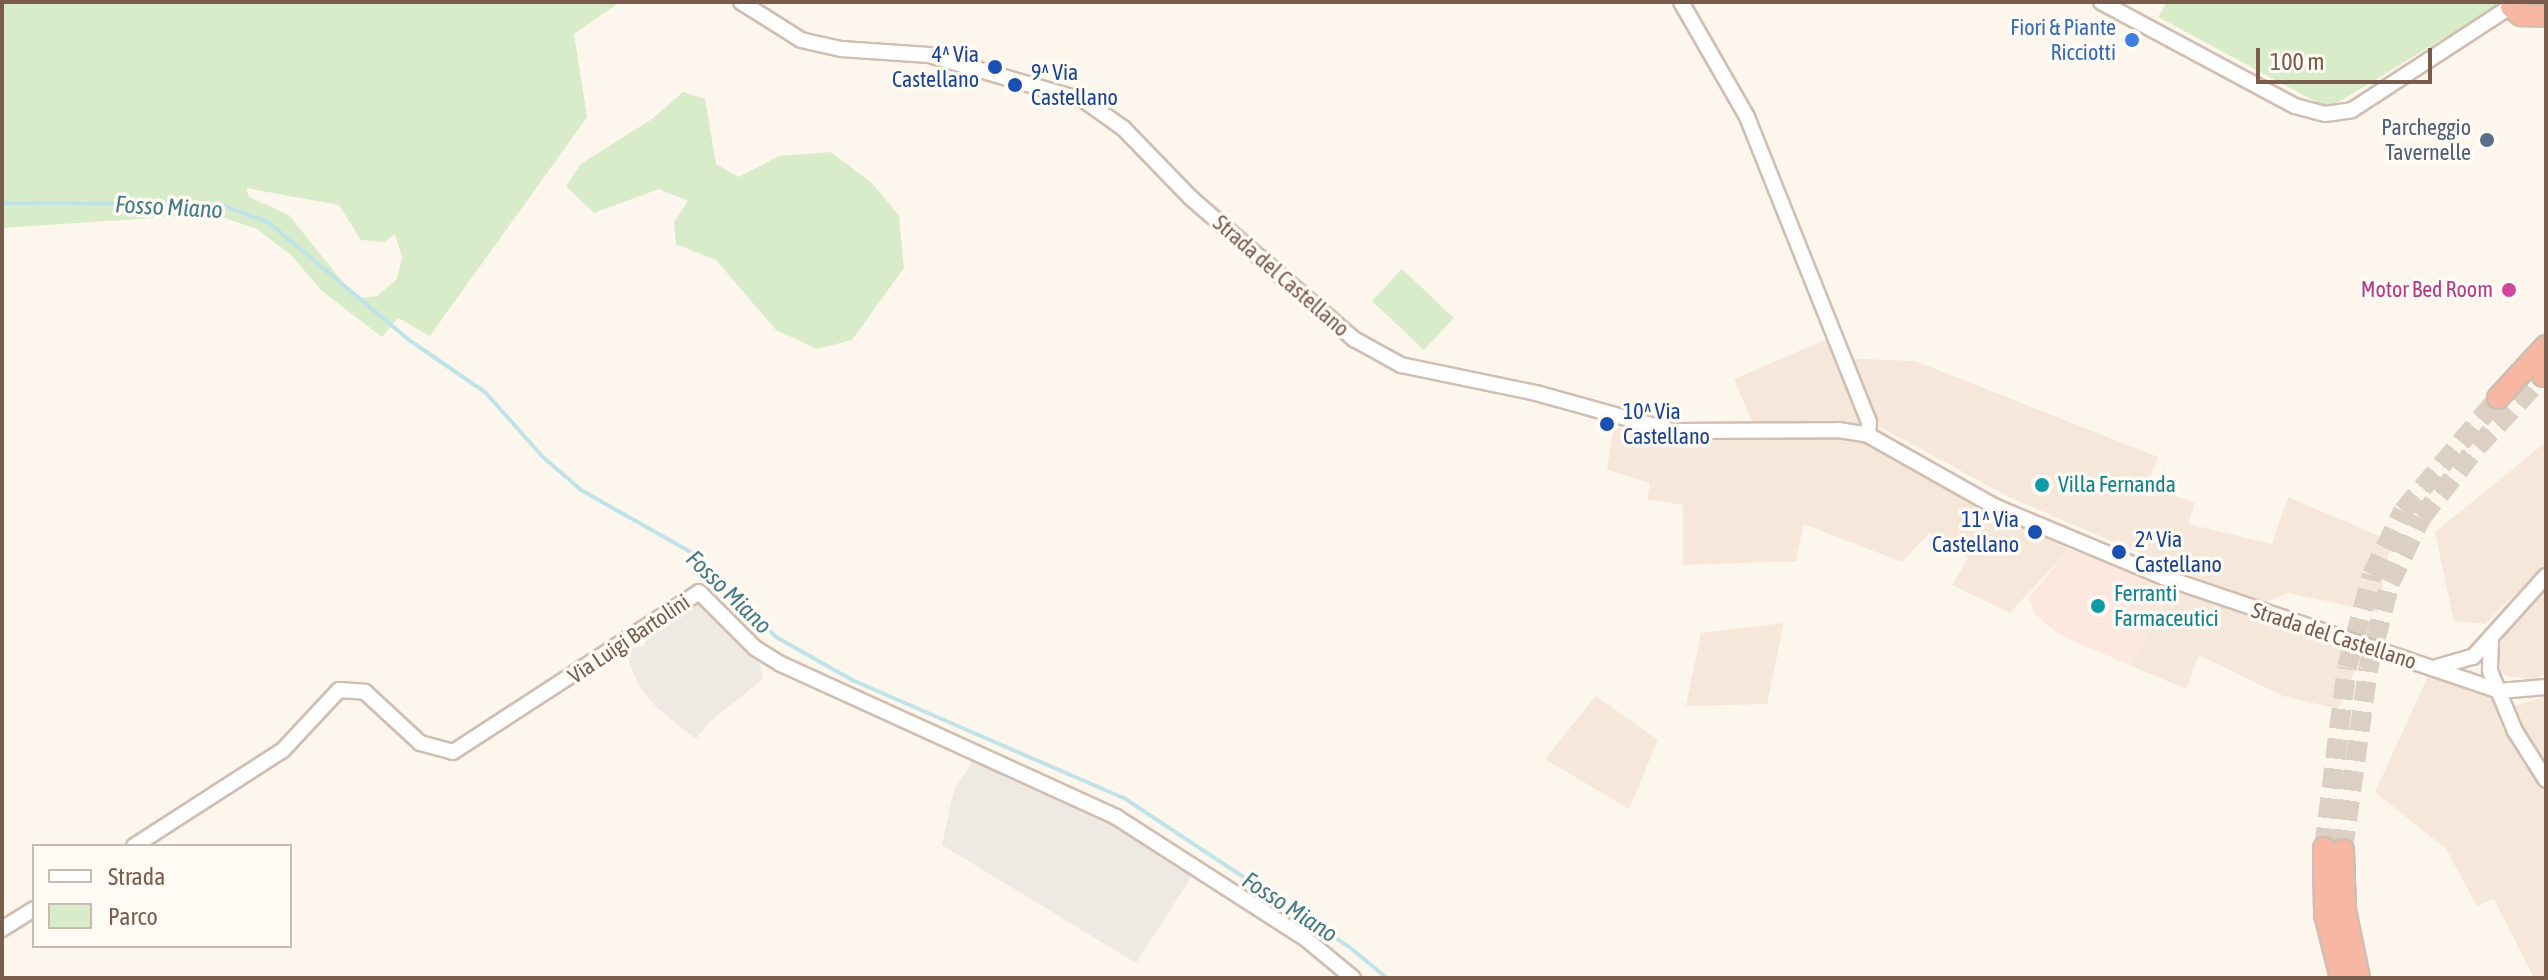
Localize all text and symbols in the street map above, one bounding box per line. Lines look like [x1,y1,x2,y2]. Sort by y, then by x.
place label: Fiori & Piante Ricciotti [2010,14,2116,66]
marker: Fiori & Piante Ricciotti [2123,31,2141,49]
scale bar [2260,32,2436,82]
place label: 4^ Via Castellano [892,41,979,92]
text: 100 m [2270,48,2324,75]
marker: 4^ Via Castellano [986,58,1004,76]
place label: 9^ Via Castellano [1031,59,1118,110]
marker: 9^ Via Castellano [1006,76,1024,94]
place label: Parcheggio Tavernelle [2381,114,2471,166]
marker: Parcheggio Tavernelle [2478,131,2496,149]
water label: Fosso Miano [114,190,224,224]
street label: Strada del Castellano [1208,210,1354,342]
place label: Motor Bed Room [2361,277,2493,303]
marker: Motor Bed Room [2500,281,2518,299]
place label: 10^ Via Castellano [1623,398,1710,450]
marker: 10^ Via Castellano [1598,415,1616,433]
place label: Villa Fernanda [2058,472,2176,498]
marker: Villa Fernanda [2033,476,2051,494]
place label: 11^ Via Castellano [1932,506,2019,558]
marker: 11^ Via Castellano [2026,523,2044,541]
place label: 2^ Via Castellano [2135,526,2222,578]
marker: 2^ Via Castellano [2110,543,2128,561]
water label: Fosso Miano [680,544,778,640]
place label: Ferranti Farmaceutici [2114,580,2219,632]
street label: Via Luigi Bartolini [563,589,695,689]
marker: Ferranti Farmaceutici [2089,597,2107,615]
street label: Strada del Castellano [2248,597,2420,675]
legend [32,844,292,948]
text: Strada [108,863,165,890]
water label: Fosso Miano [1237,866,1343,948]
text: Parco [108,903,158,930]

